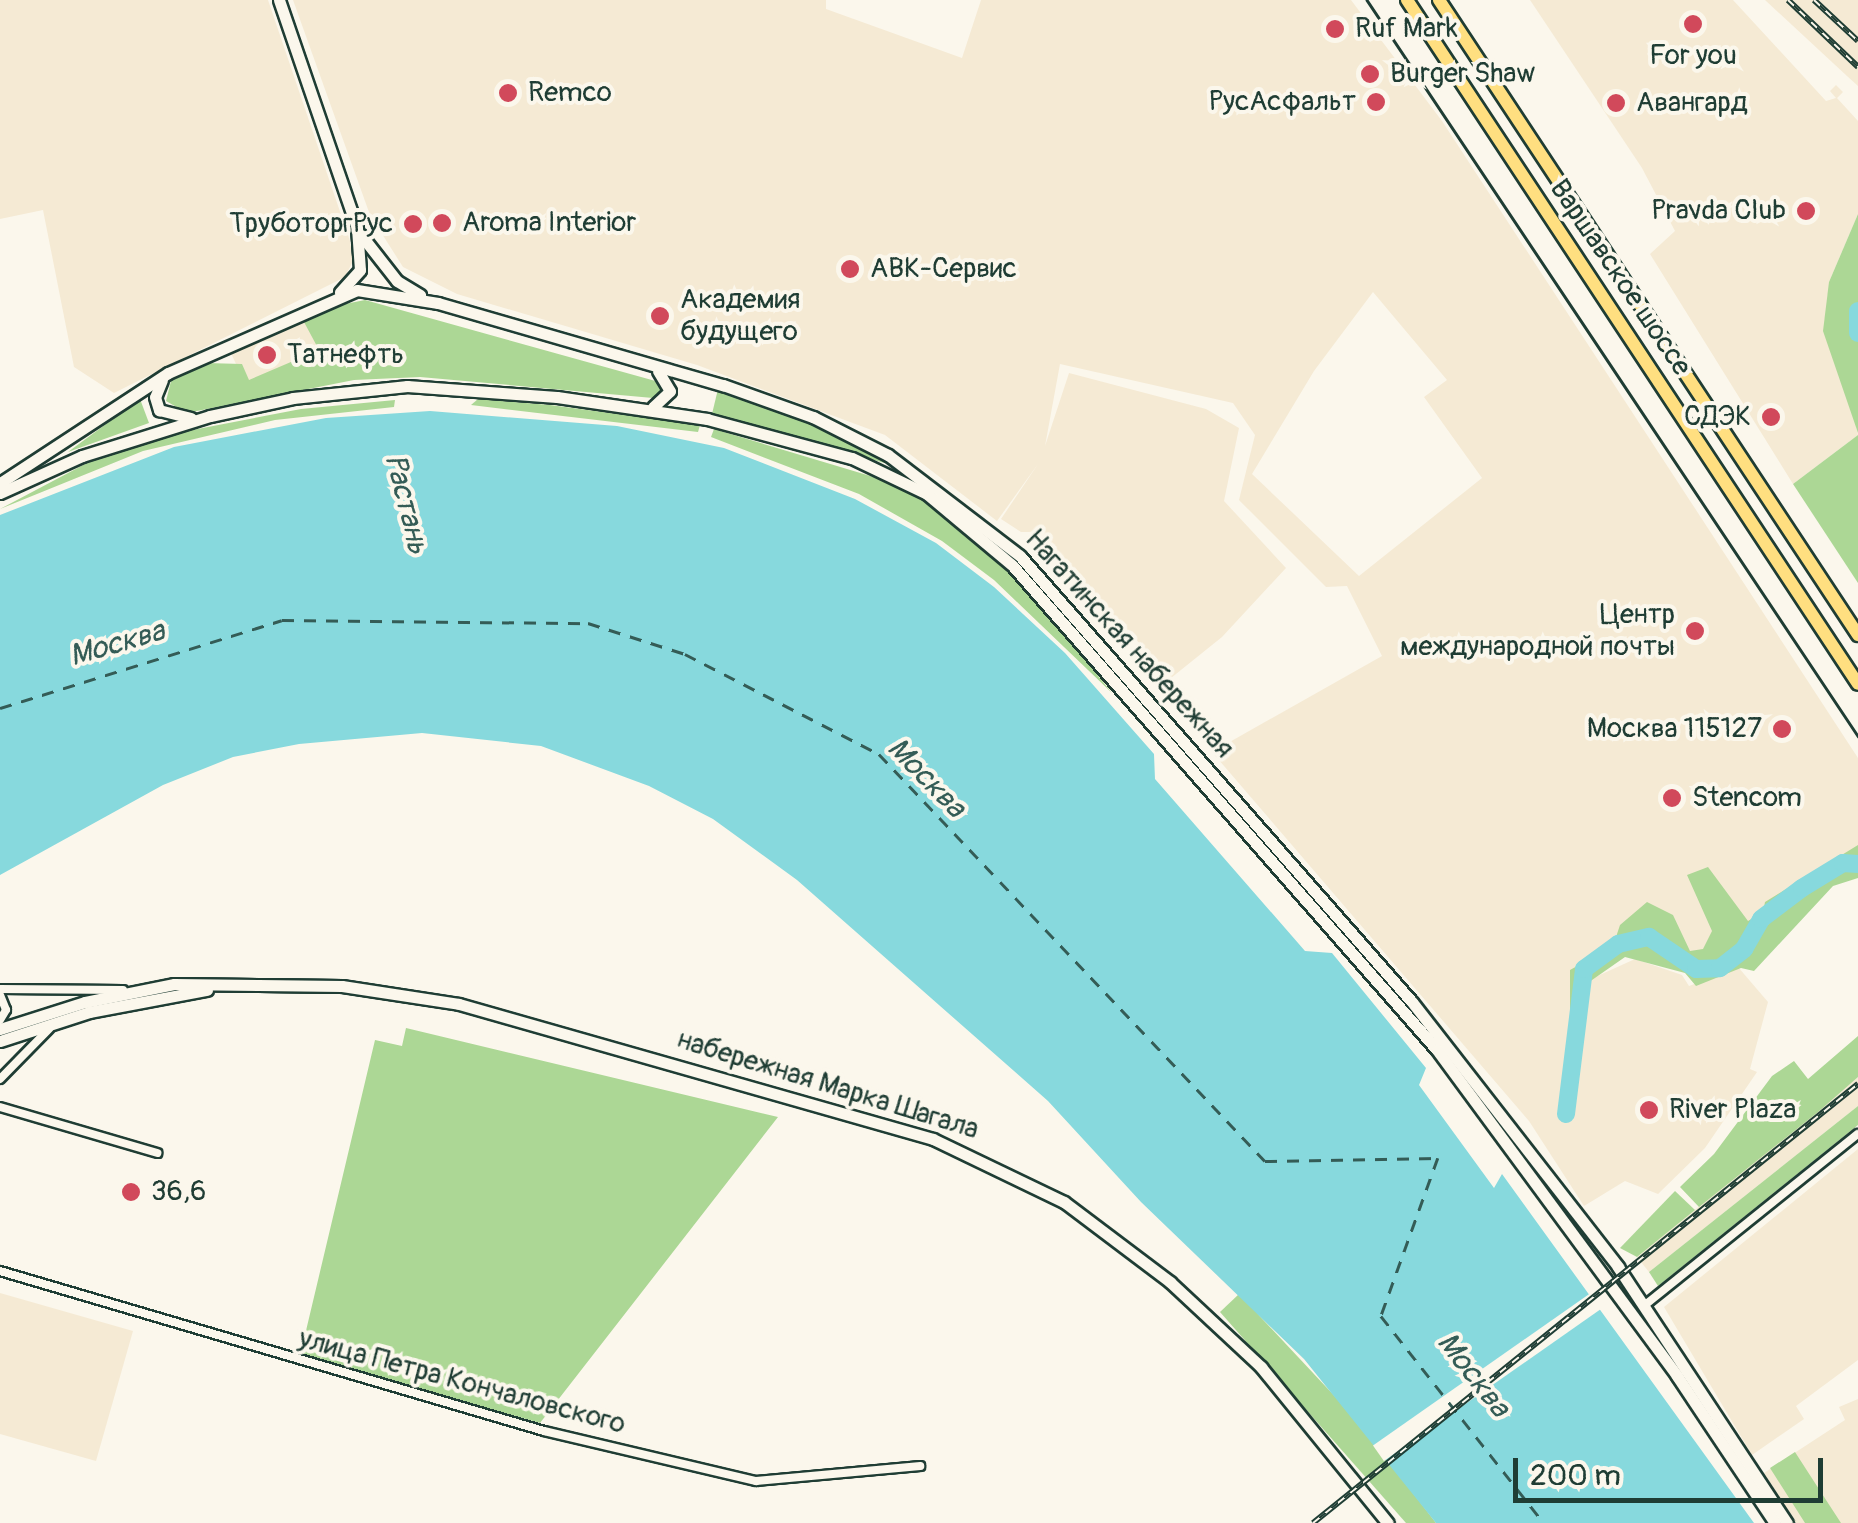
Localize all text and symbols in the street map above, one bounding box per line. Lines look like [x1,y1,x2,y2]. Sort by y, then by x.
place label: Ruf Mark [1355,12,1458,46]
marker: For you [1682,13,1704,35]
marker: Ruf Mark [1324,18,1346,40]
place label: For you [1649,39,1737,73]
place label: Burger Shaw [1390,57,1535,91]
marker: Burger Shaw [1359,63,1381,85]
place label: Remco [528,76,612,110]
marker: Remco [497,82,519,104]
place label: РусАсфальт [1209,85,1356,119]
place label: Авангард [1636,86,1748,120]
marker: РусАсфальт [1365,91,1387,113]
marker: Авангард [1605,92,1627,114]
street label: Варшавское шоссе [1542,174,1698,382]
place label: Pravda Club [1651,194,1786,228]
marker: Pravda Club [1795,200,1817,222]
place label: Aroma Interior [462,206,636,240]
place label: ТруботоргРус [229,207,393,241]
marker: Aroma Interior [431,212,453,234]
marker: ТруботоргРус [402,213,424,235]
place label: АВК-Сервис [870,252,1017,286]
marker: АВК-Сервис [839,258,861,280]
place label: Академия будущего [680,283,800,349]
marker: Академия будущего [649,305,671,327]
place label: Татнефть [287,338,404,372]
marker: Татнефть [256,344,278,366]
place label: СДЭК [1684,400,1751,434]
marker: СДЭК [1760,406,1782,428]
water label: Растань [376,451,436,557]
street label: Нагатинская набережная [1018,523,1240,765]
place label: Центр международной почты [1400,598,1675,664]
water label: Москва [65,613,169,675]
marker: Центр международной почты [1684,620,1706,642]
place label: Москва 115127 [1587,712,1762,746]
marker: Москва 115127 [1771,718,1793,740]
water label: Москва [879,731,973,825]
place label: Stencom [1692,781,1802,815]
marker: Stencom [1661,787,1683,809]
street label: набережная Марка Шагала [673,1023,983,1147]
place label: River Plaza [1669,1093,1796,1127]
marker: River Plaza [1638,1099,1660,1121]
place label: 36,6 [151,1175,206,1209]
marker: 36,6 [120,1181,142,1203]
street label: улица Петра Кончаловского [295,1322,629,1442]
water label: Москва [1429,1326,1517,1424]
scale bar [1518,1438,1828,1500]
text: 200 m [1530,1457,1621,1494]

